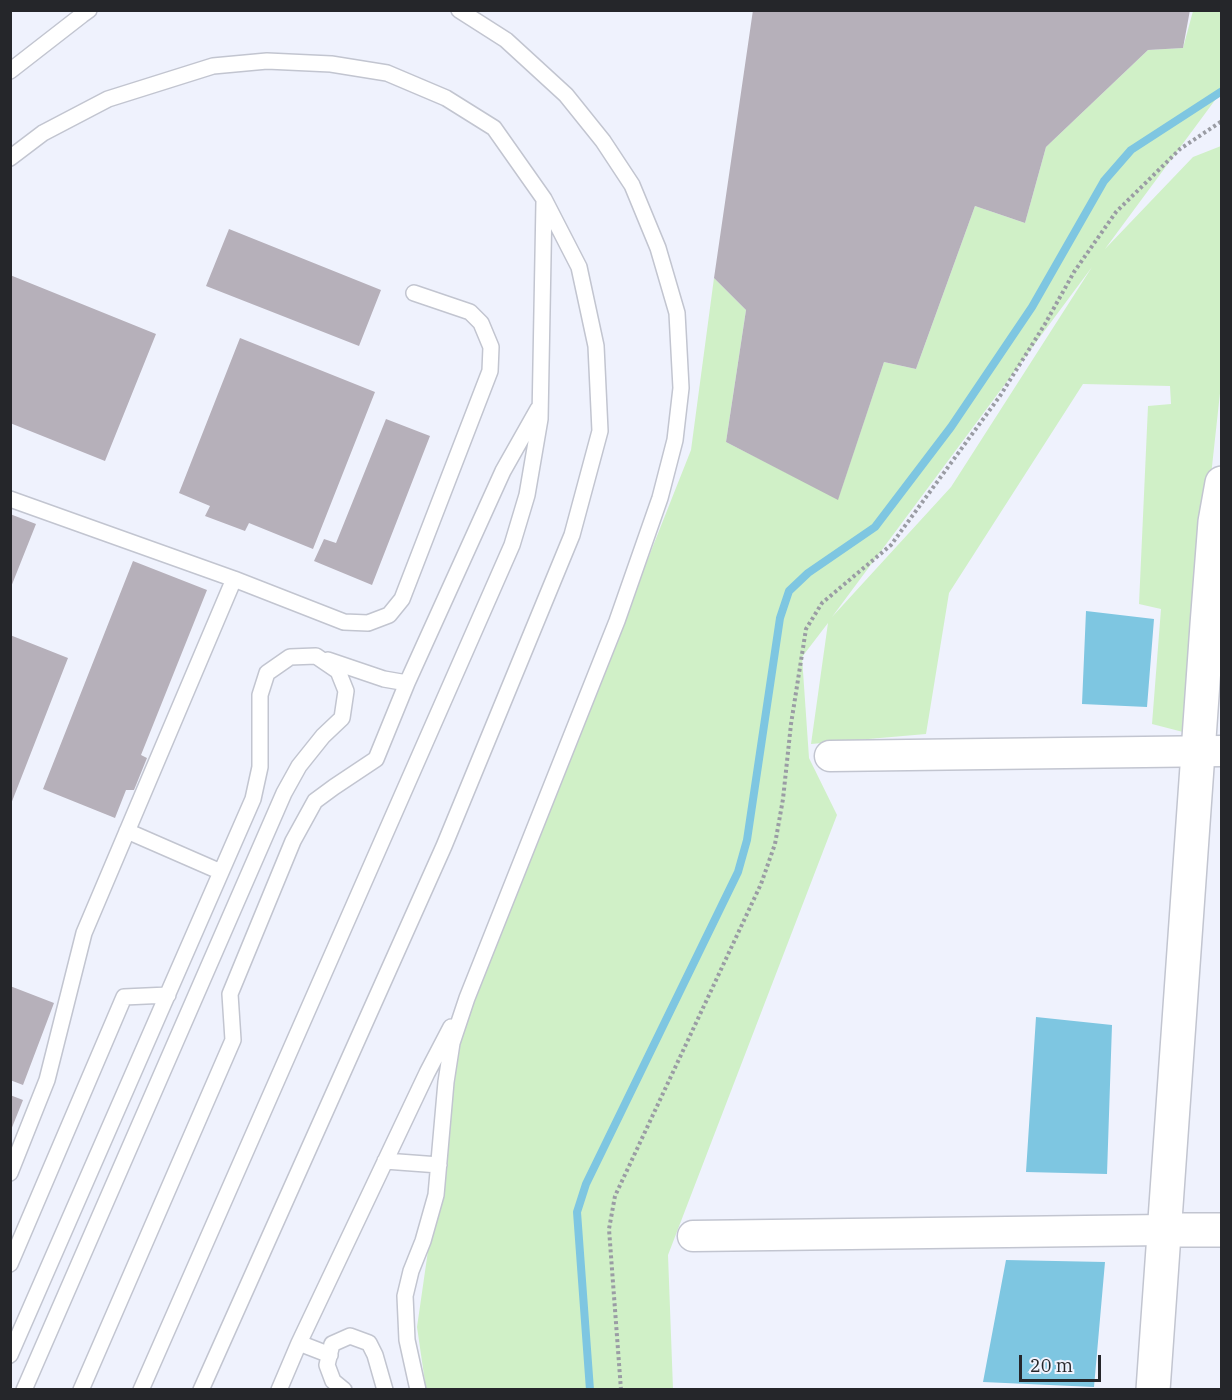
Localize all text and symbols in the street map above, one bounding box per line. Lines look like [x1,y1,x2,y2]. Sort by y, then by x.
scale bar [1022,1343,1104,1381]
text: 20 m [1030,1354,1073,1377]

